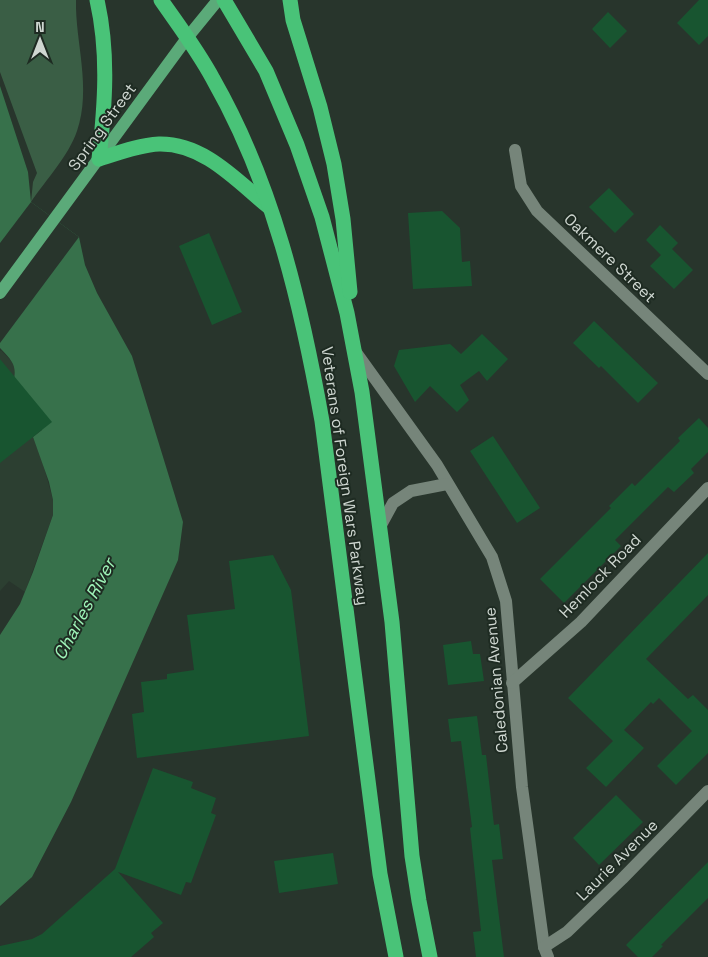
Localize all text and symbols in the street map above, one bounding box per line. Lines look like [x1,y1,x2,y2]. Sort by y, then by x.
north arrow [15,15,65,65]
text: N [35,18,45,36]
street label: Spring Street [63,79,141,175]
street label: Oakmere Street [560,209,660,307]
street label: Veterans of Foreign Wars Parkway [316,345,374,607]
street label: Hemlock Road [555,529,645,623]
water label: Charles River [48,552,121,664]
street label: Caledonian Avenue [479,606,513,754]
street label: Laurie Avenue [572,815,662,905]

